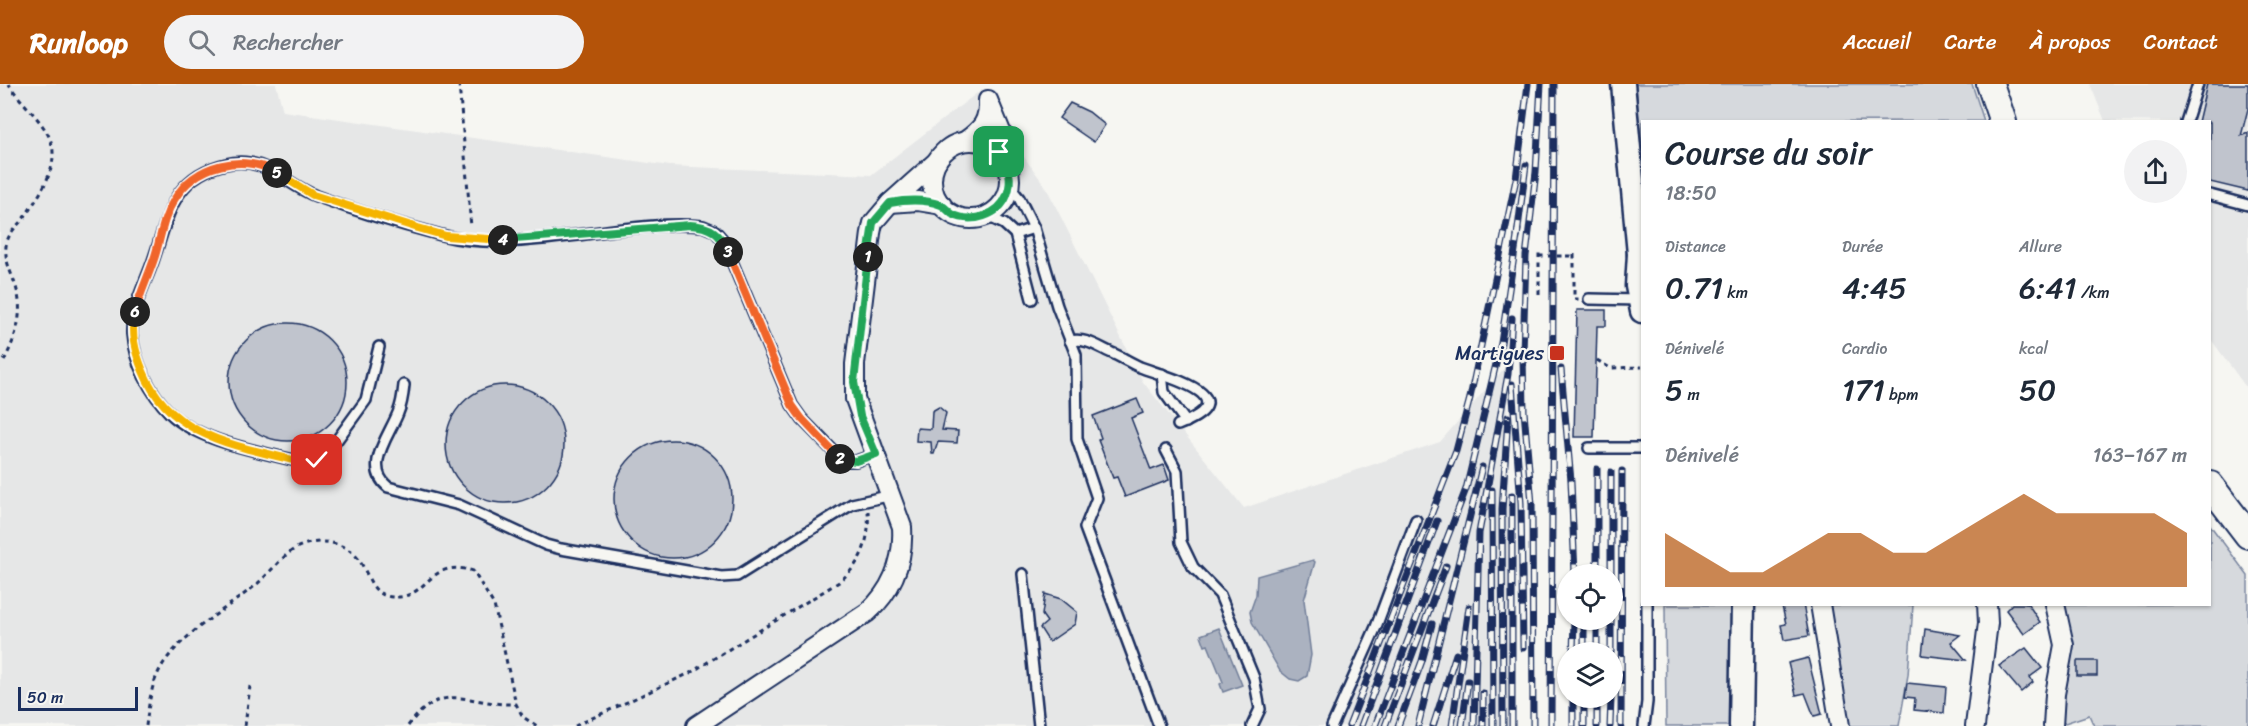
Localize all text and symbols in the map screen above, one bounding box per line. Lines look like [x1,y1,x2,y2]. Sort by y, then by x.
search box [164,15,584,69]
text: Runloop [30,18,128,67]
text: Rechercher [233,23,343,62]
text: Accueil [1843,23,1911,61]
text: Carte [1944,23,1997,61]
text: À propos [2030,23,2111,61]
text: Contact [2144,23,2218,61]
icon: search [185,26,218,59]
text: Course du soir [1665,124,1871,182]
pin [973,126,1024,177]
icon: arrive [982,135,1015,168]
button: share [2124,140,2187,203]
pin: 5 [262,158,292,188]
text: 5 [272,158,282,187]
text: 18:50 [1665,176,1717,211]
pin: 4 [488,225,518,255]
text: 4 [498,225,508,254]
text: Distance [1665,232,1726,261]
text: Durée [1842,232,1883,261]
text: Allure [2019,232,2062,261]
pin: 3 [713,237,743,267]
text: 3 [724,237,732,266]
pin: 1 [853,242,883,272]
text: 1 [865,242,871,271]
text: 0.71 [1665,261,1723,315]
text: 4:45 [1842,261,1907,315]
text: 6:41 [2019,261,2077,315]
text: km [1723,278,1748,307]
text: /km [2077,278,2110,307]
pin: 6 [120,297,150,327]
text: 6 [130,297,140,326]
text: Dénivelé [1665,334,1724,363]
text: Cardio [1842,334,1887,363]
text: kcal [2019,334,2048,363]
place label: Martigues [1455,336,1545,371]
marker: Martigues [1548,344,1566,362]
text: 5 [1665,363,1683,417]
text: 171 [1842,363,1885,417]
text: 50 [2019,363,2056,417]
text: m [1683,380,1700,409]
text: bpm [1885,380,1919,409]
pin [291,434,342,485]
text: Dénivelé [1665,438,1739,473]
text: 163–167 m [2093,438,2187,473]
icon: check [300,443,333,476]
pin: 2 [825,444,855,474]
text: 2 [835,444,845,473]
map controls [1557,564,1623,708]
button: locate [1557,564,1623,630]
button: layers [1557,642,1623,708]
text: 50 m [27,683,63,712]
scale bar [18,684,138,712]

